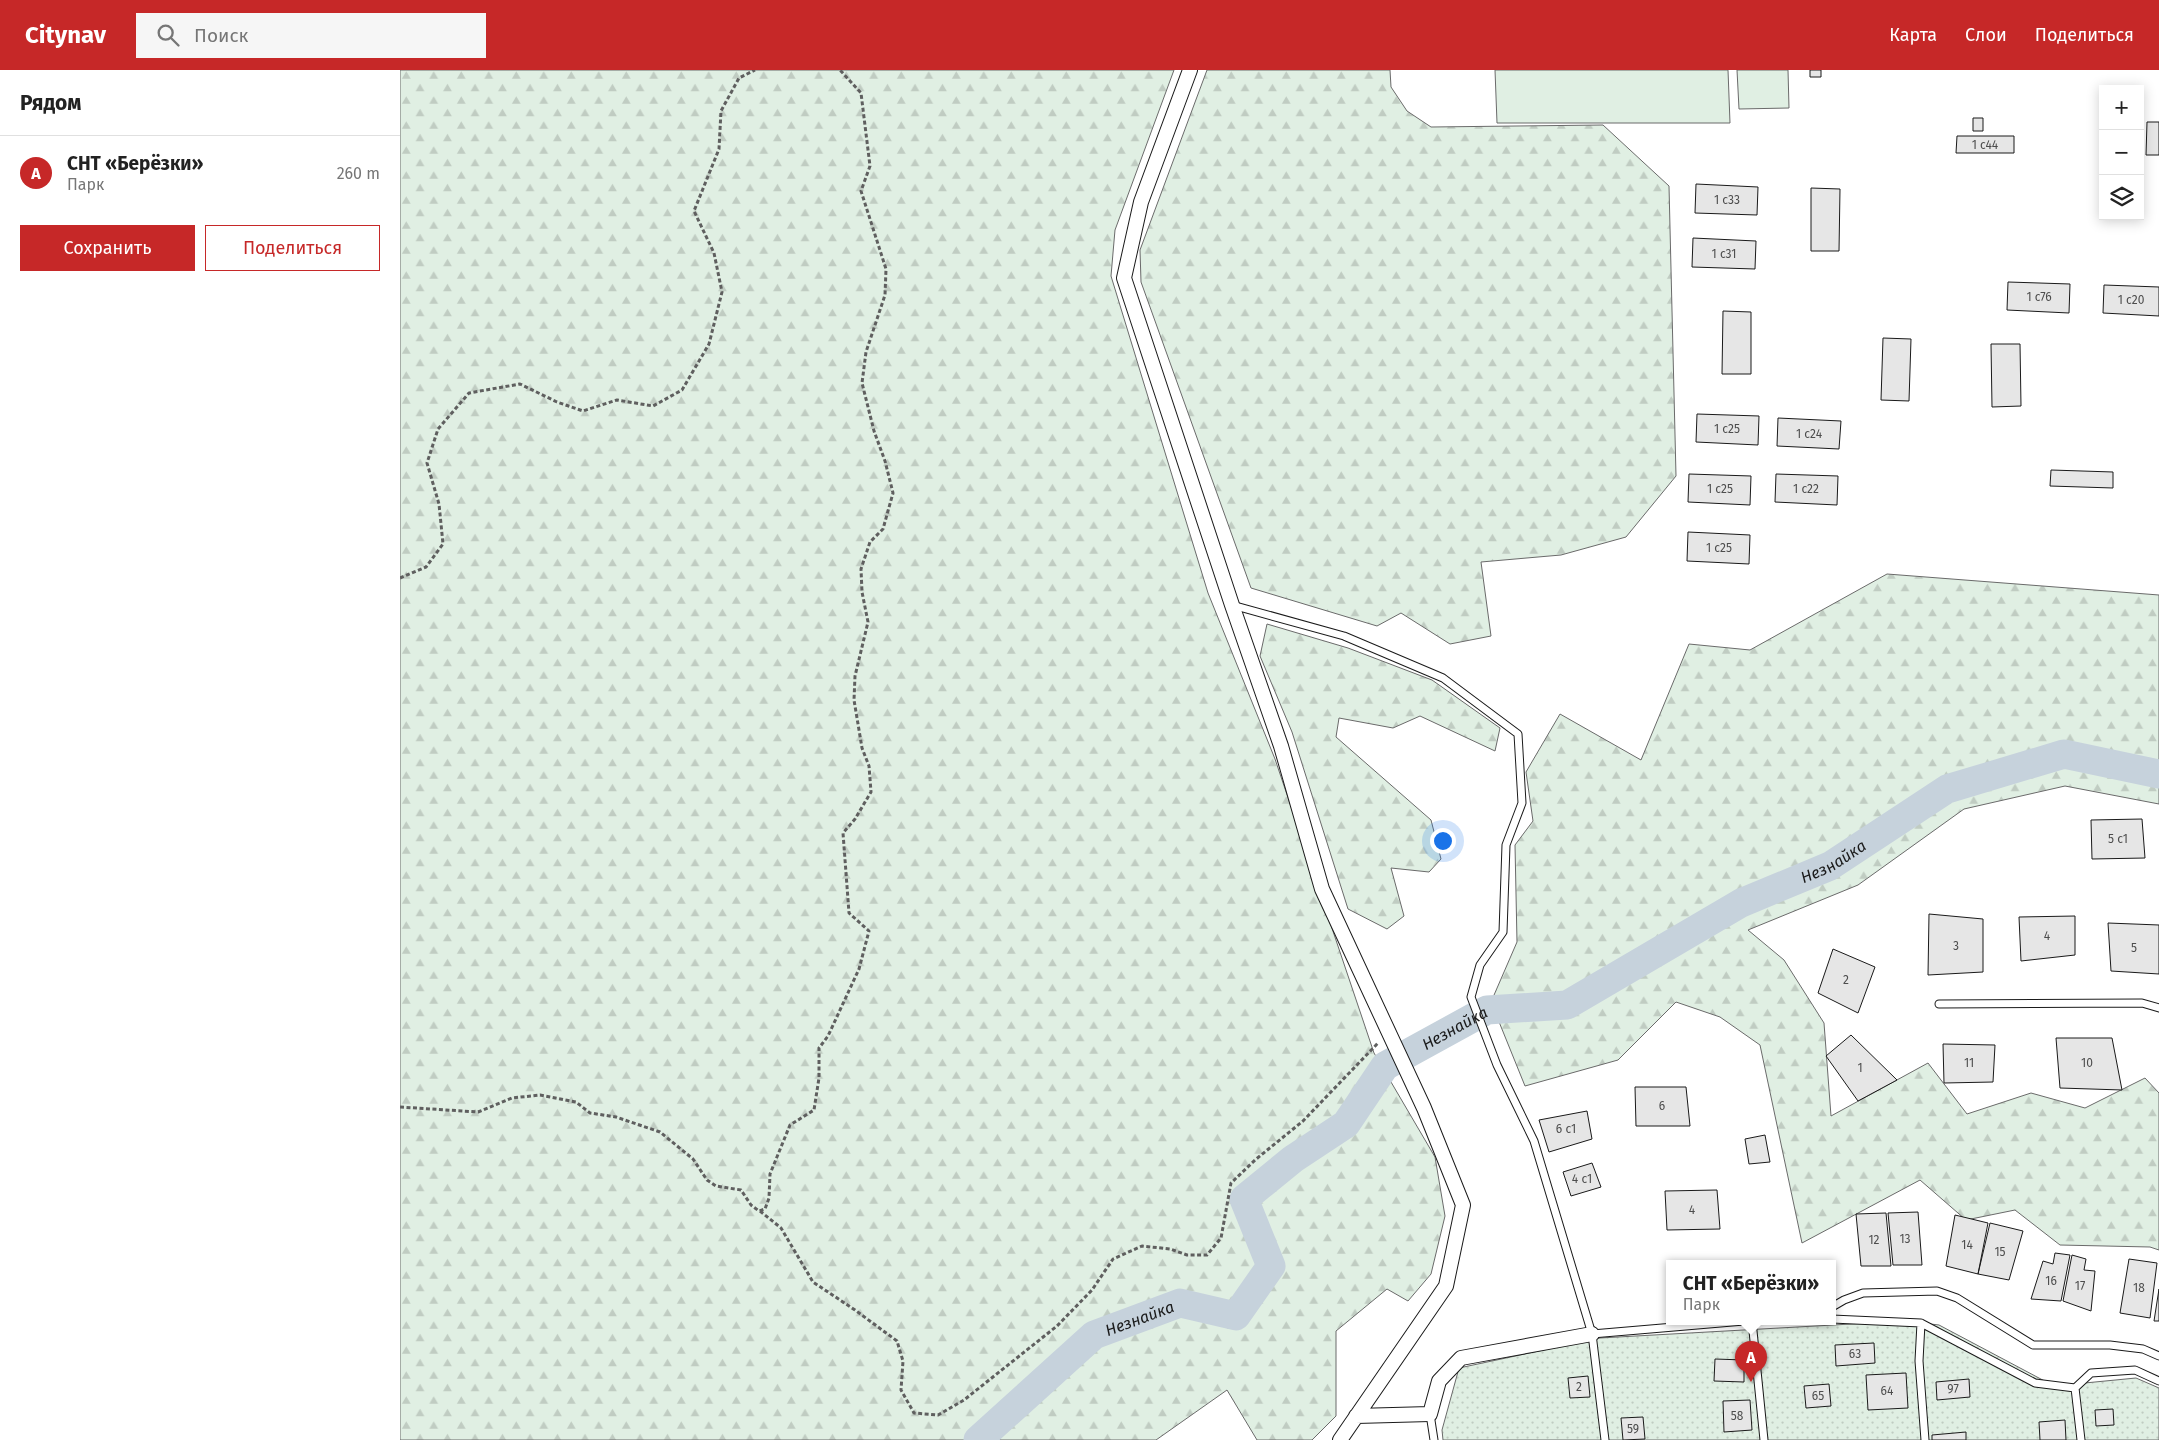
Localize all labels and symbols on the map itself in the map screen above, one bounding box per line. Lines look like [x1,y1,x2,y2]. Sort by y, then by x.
house number: 1 с44 [1972,138,1999,152]
house number: 1 с33 [1714,193,1740,207]
house number: 1 с31 [1712,247,1737,261]
house number: 1 с76 [2026,290,2052,304]
house number: 1 с20 [2118,293,2145,307]
house number: 1 с25 [1714,422,1740,436]
house number: 1 с24 [1796,427,1823,441]
house number: 1 с25 [1707,482,1733,496]
house number: 1 с22 [1793,482,1819,496]
house number: 1 с25 [1706,541,1732,555]
your location [1430,828,1456,854]
house number: 5 с1 [2108,832,2128,846]
water label: Незнайка [1798,836,1869,887]
house number: 4 [2044,929,2051,943]
house number: 3 [1953,939,1959,953]
house number: 5 [2131,941,2137,955]
house number: 2 [1843,973,1849,987]
water label: Незнайка [1418,1002,1491,1053]
house number: 11 [1964,1056,1974,1070]
house number: 10 [2081,1056,2093,1070]
house number: 1 [1857,1061,1863,1075]
house number: 6 [1659,1099,1665,1113]
house number: 6 с1 [1556,1122,1576,1136]
house number: 4 с1 [1572,1172,1592,1186]
house number: 4 [1689,1203,1696,1217]
house number: 13 [1899,1232,1911,1246]
house number: 12 [1868,1233,1880,1247]
house number: 14 [1961,1238,1973,1252]
house number: 15 [1994,1245,2006,1259]
house number: 16 [2045,1274,2057,1288]
house number: 17 [2075,1279,2085,1293]
house number: 18 [2133,1281,2145,1295]
water label: Незнайка [1102,1297,1177,1340]
pin: A [1735,1341,1767,1382]
house number: 63 [1849,1347,1861,1361]
house number: 2 [1576,1380,1582,1394]
house number: 97 [1947,1382,1959,1396]
house number: 64 [1881,1384,1894,1398]
house number: 65 [1812,1389,1824,1403]
house number: 58 [1731,1409,1744,1423]
house number: 59 [1627,1422,1639,1436]

